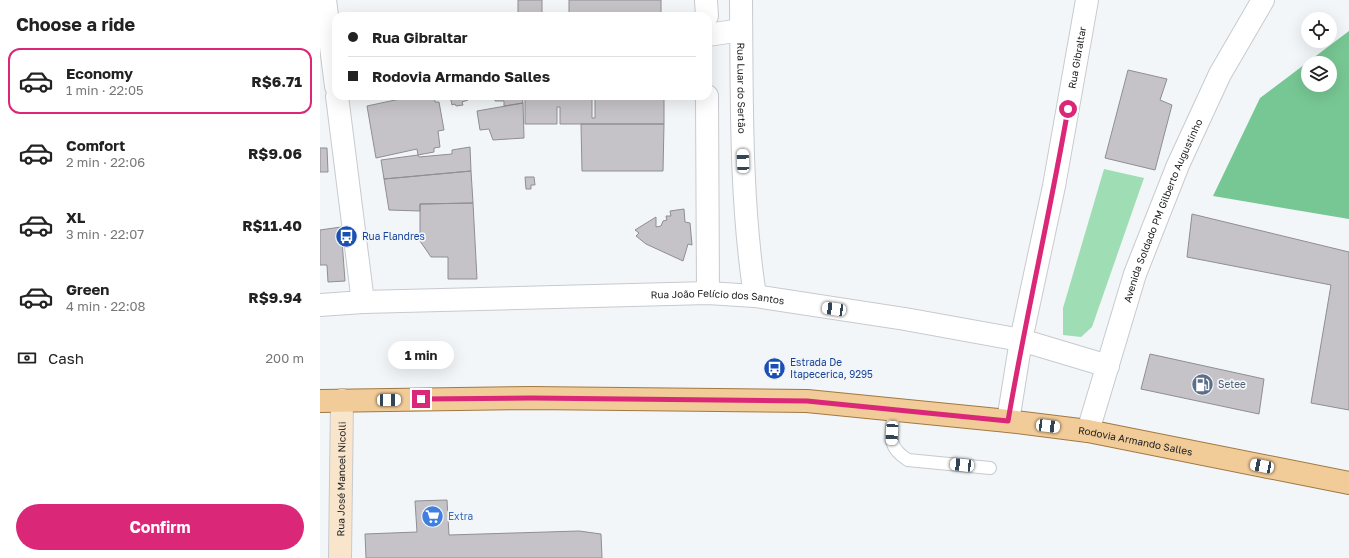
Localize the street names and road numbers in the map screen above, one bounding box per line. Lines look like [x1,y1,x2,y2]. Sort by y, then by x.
street label: Rua Gibraltar [1065,25,1088,89]
street label: Rua Luar do Sertão [735,42,748,134]
street label: Avenida Soldado PM Gilberto Augustinho [1121,117,1205,304]
street label: Rua João Felício dos Santos [651,287,785,306]
street label: Rua José Manoel Nicolli [334,422,348,536]
street label: Rodovia Armando Salles [1077,424,1194,458]

